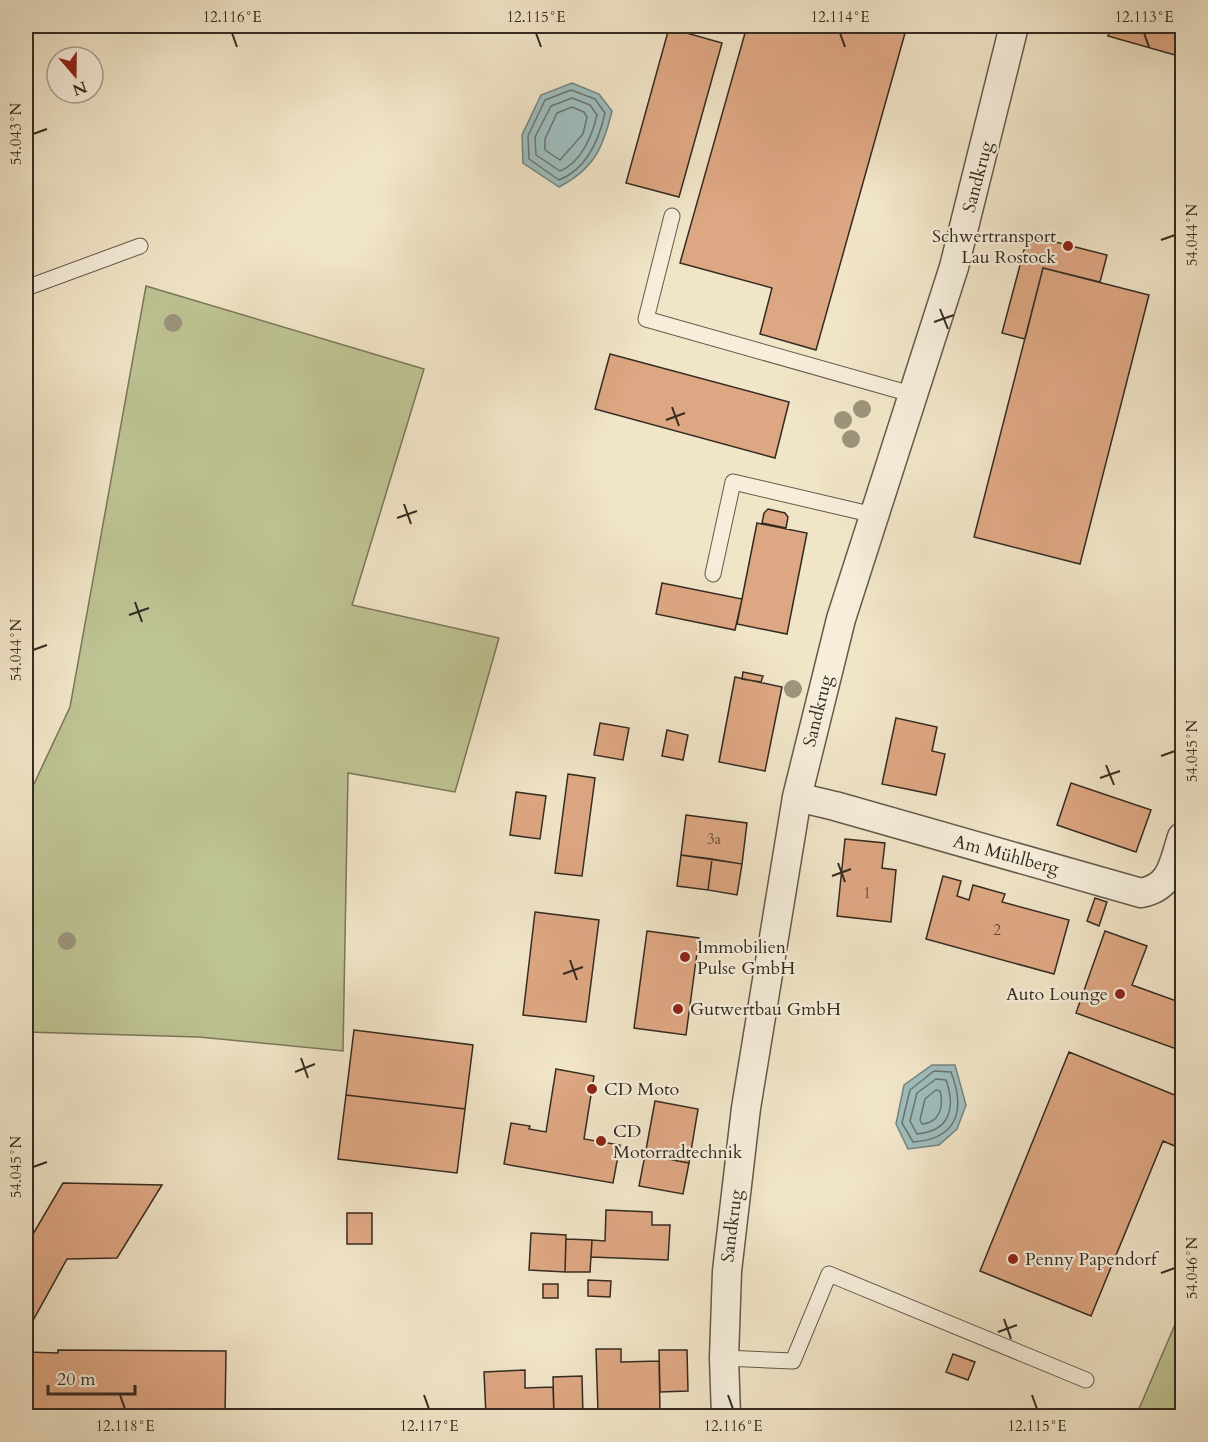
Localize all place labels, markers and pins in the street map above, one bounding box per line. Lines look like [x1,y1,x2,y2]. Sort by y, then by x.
place label: Schwertransport Lau Rostock [932,224,1056,270]
marker: Schwertransport Lau Rostock [1061,239,1075,253]
place label: Immobilien Pulse GmbH [697,935,795,981]
marker: Immobilien Pulse GmbH [678,950,692,964]
place label: Auto Lounge [1006,982,1108,1007]
marker: Auto Lounge [1113,987,1127,1001]
place label: Gutwertbau GmbH [690,997,841,1022]
marker: Gutwertbau GmbH [671,1002,685,1016]
place label: CD Moto [604,1077,680,1102]
marker: CD Moto [585,1082,599,1096]
place label: CD Motorradtechnik [613,1119,743,1165]
marker: CD Motorradtechnik [594,1134,608,1148]
place label: Penny Papendorf [1025,1247,1160,1272]
marker: Penny Papendorf [1006,1252,1020,1266]

